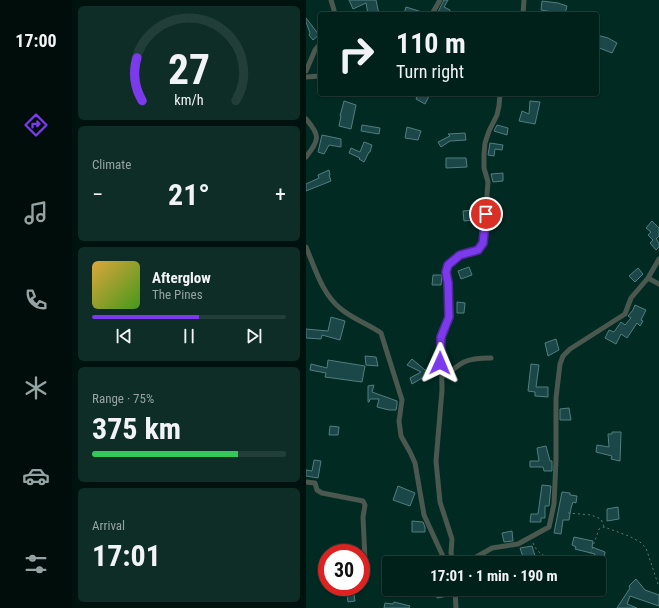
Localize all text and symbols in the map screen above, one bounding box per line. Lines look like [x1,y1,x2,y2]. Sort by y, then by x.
text: 110 m [396,27,466,60]
icon: right [330,28,382,80]
text: 17:00 [15,30,57,51]
text: 27 [168,45,210,94]
text: Turn right [396,61,464,82]
text: km/h [174,92,204,108]
icon: directions [22,111,50,139]
text: Climate [92,157,131,172]
text: 21° [168,177,210,212]
text: − [92,182,103,207]
text: + [275,182,286,207]
pin [469,197,503,231]
icon: music [22,199,50,227]
icon: arrive [475,203,497,225]
text: Afterglow [152,269,211,287]
icon: phone [22,286,50,314]
text: The Pines [152,287,203,302]
icon: previous [113,325,135,347]
icon: pause [178,325,200,347]
icon: next [243,325,265,347]
position arrow [419,342,461,384]
icon: climate [22,374,50,402]
text: Range · 75% [92,391,154,406]
text: 375 km [92,411,181,446]
icon: car [22,462,50,490]
text: Arrival [92,518,125,533]
text: 17:01 [92,538,161,573]
speed limit sign: 30 [318,544,370,596]
icon: filters [22,550,50,578]
text: 17:01 · 1 min · 190 m [430,567,558,585]

